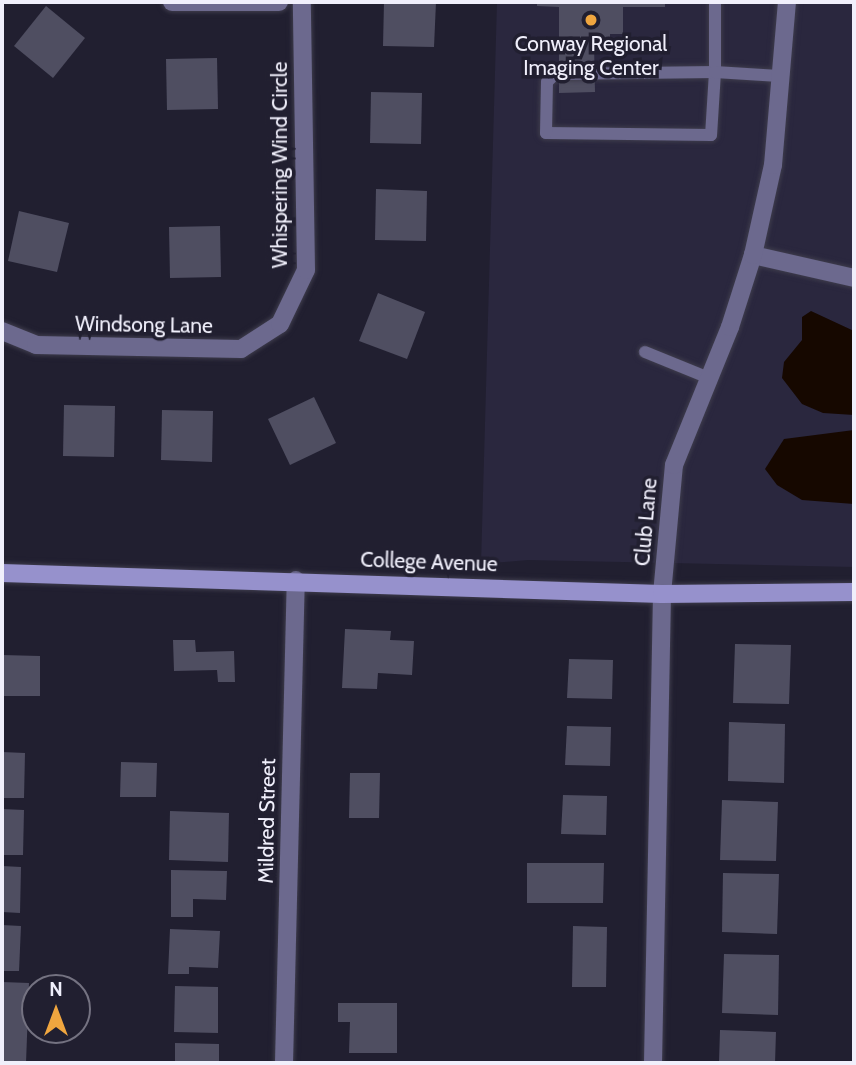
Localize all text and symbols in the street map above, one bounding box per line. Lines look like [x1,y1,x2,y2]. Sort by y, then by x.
marker: Conway Regional Imaging Center [583,12,599,28]
place label: Conway Regional Imaging Center [515,31,667,81]
street label: Whispering Wind Circle [267,62,293,268]
street label: Windsong Lane [75,311,213,339]
street label: Club Lane [630,477,662,567]
street label: College Avenue [360,547,498,577]
street label: Mildred Street [253,758,281,884]
north arrow [21,974,91,1044]
text: N [49,978,63,1001]

